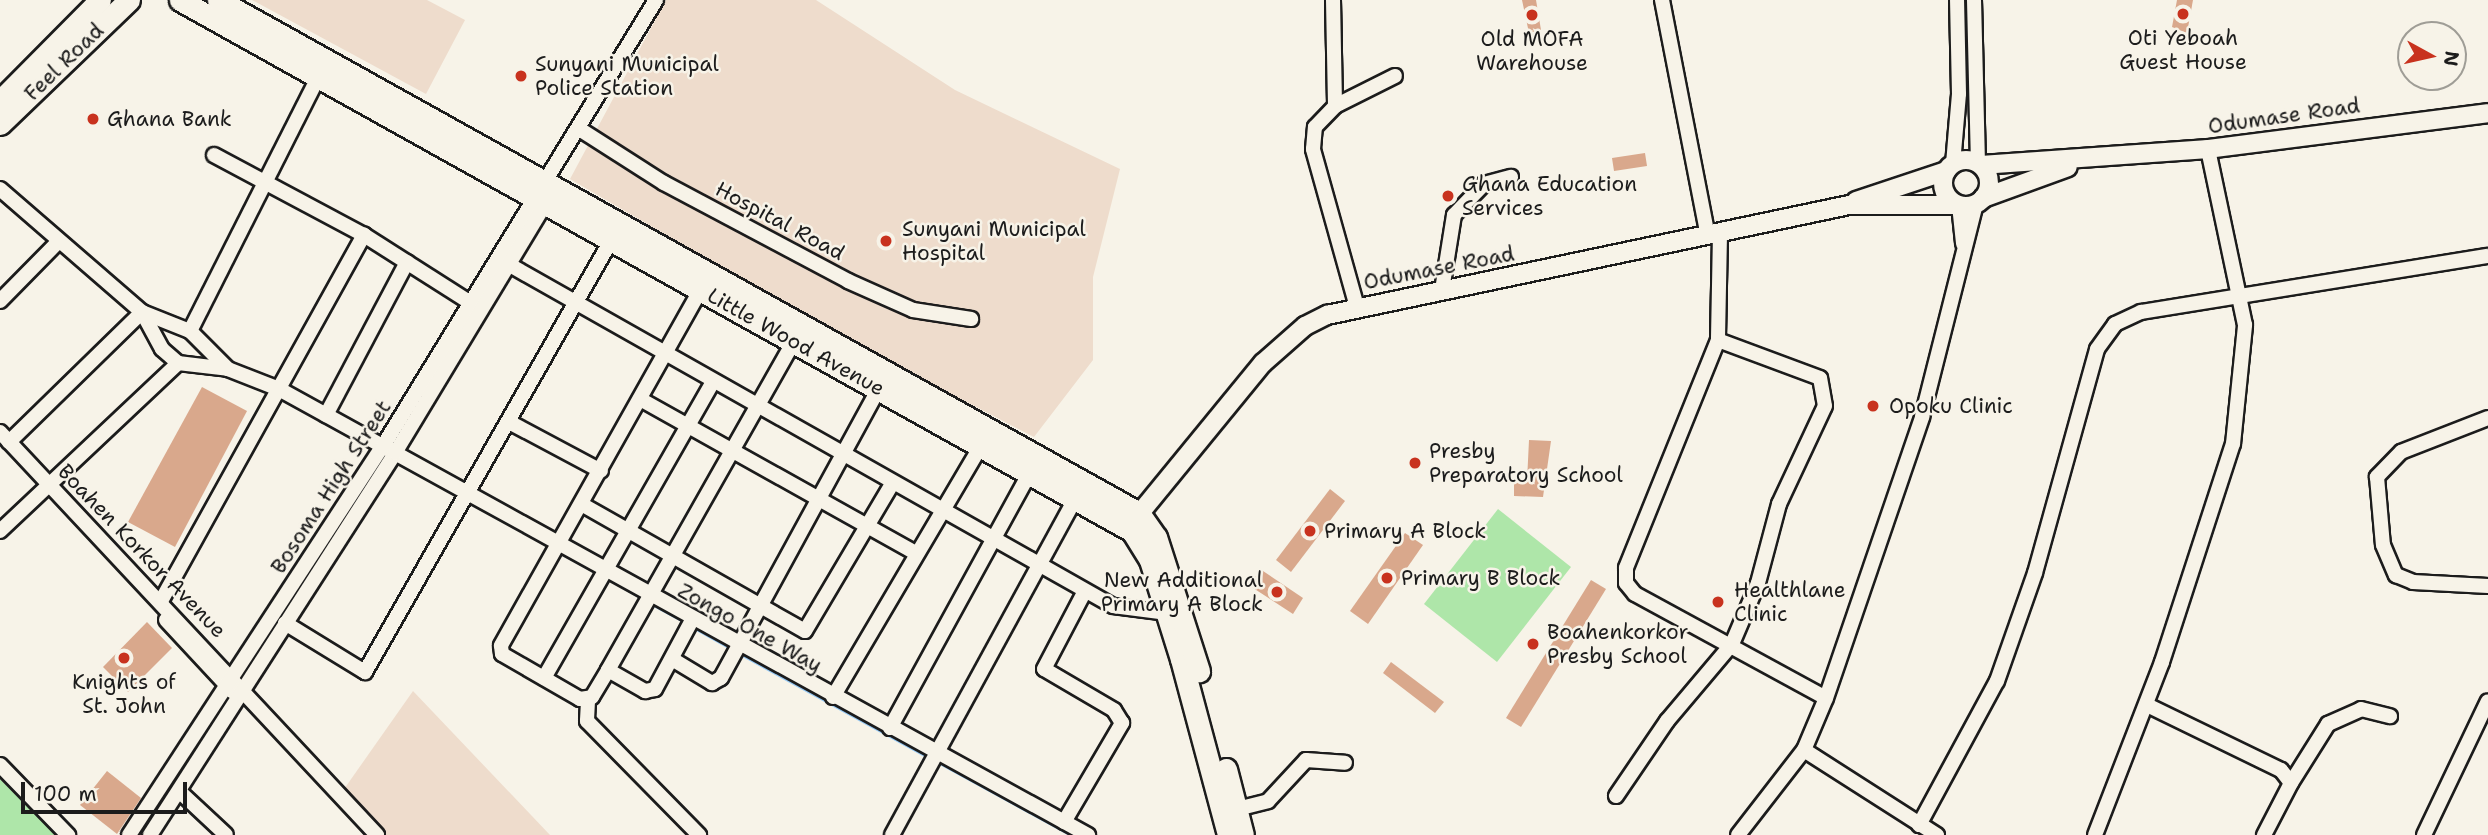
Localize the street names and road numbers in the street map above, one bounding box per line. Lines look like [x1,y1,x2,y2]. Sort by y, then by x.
street label: Feel Road [19,18,109,106]
street label: Odumase Road [2206,93,2362,139]
street label: Hospital Road [711,176,849,266]
street label: Odumase Road [1361,241,1517,295]
street label: Little Wood Avenue [703,283,889,401]
street label: Bosoma High Street [266,396,396,578]
street label: Boahen Korkor Avenue [53,459,231,643]
street label: Zongo One Way [674,578,826,678]

